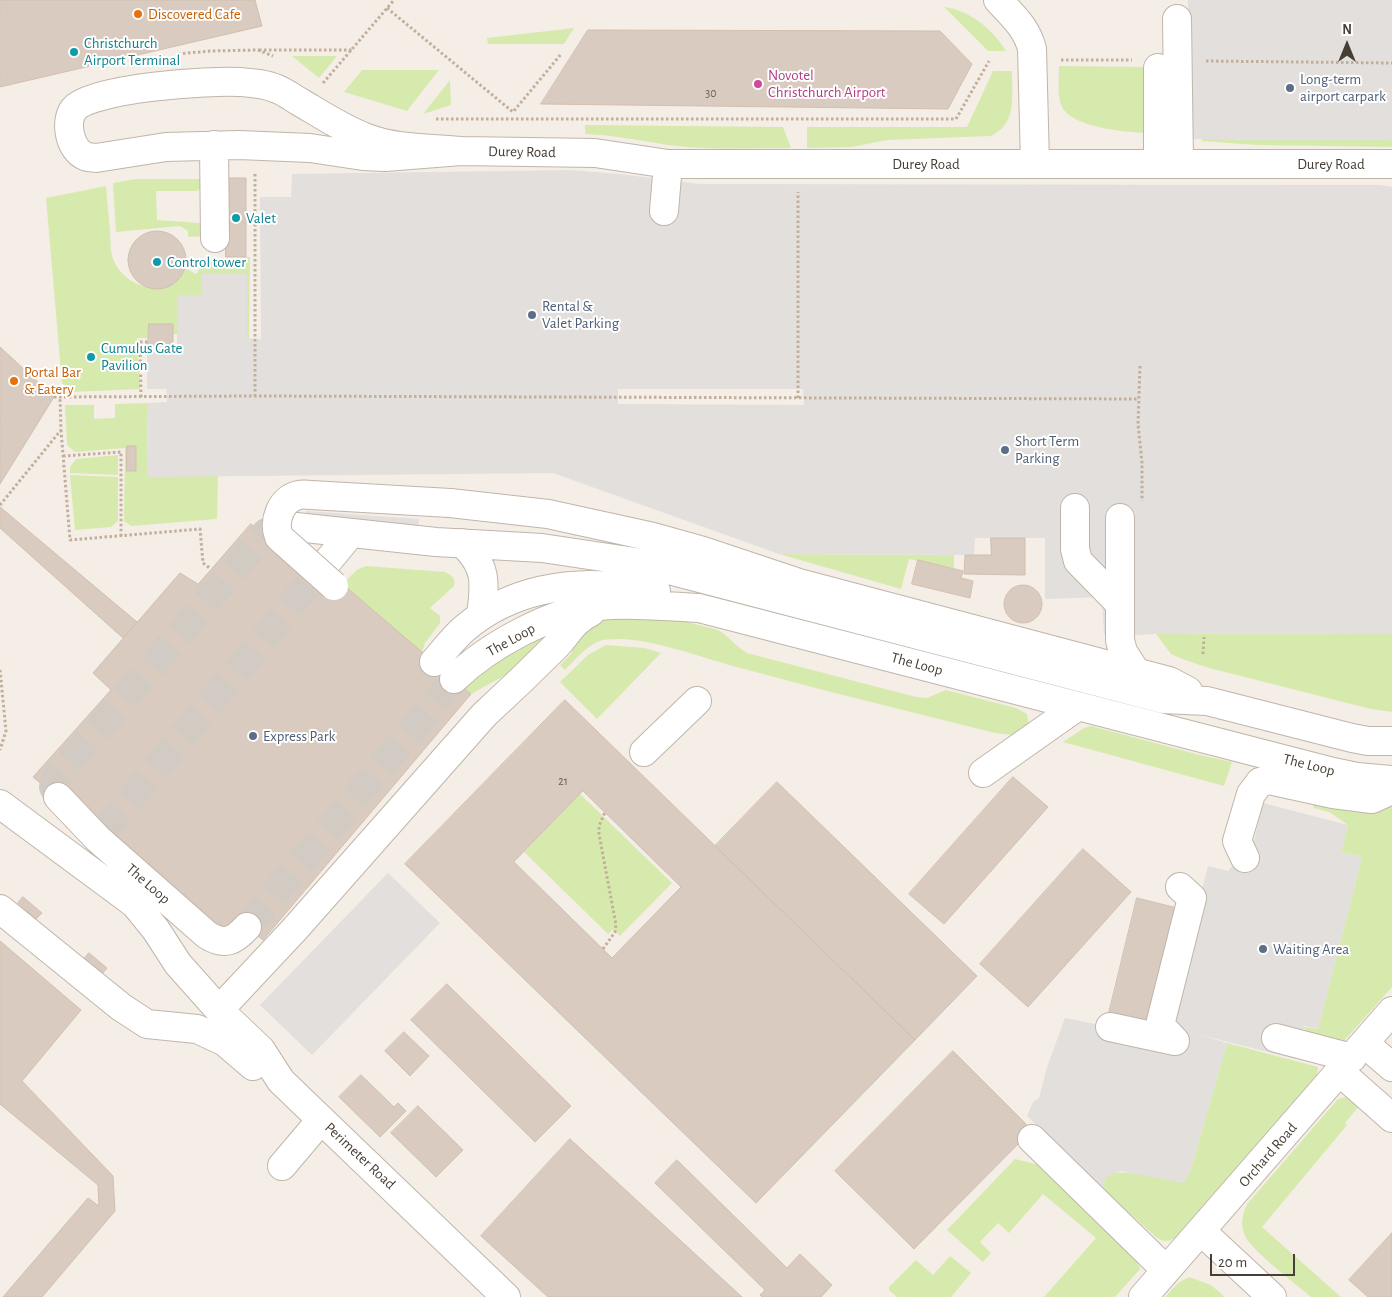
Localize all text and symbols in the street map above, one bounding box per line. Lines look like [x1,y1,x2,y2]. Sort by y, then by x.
place label: Discovered Cafe [148,5,241,23]
marker: Discovered Cafe [132,8,144,20]
north arrow [1322,20,1372,70]
text: N [1342,23,1352,37]
place label: Christchurch Airport Terminal [84,34,180,69]
marker: Christchurch Airport Terminal [68,46,80,58]
place label: Novotel Christchurch Airport [768,66,886,101]
place label: Long-term airport carpark [1300,70,1386,105]
marker: Novotel Christchurch Airport [752,78,764,90]
marker: Long-term airport carpark [1284,82,1296,94]
house number: 30 [705,86,717,100]
street label: Durey Road [488,142,556,162]
street label: Durey Road [892,155,960,173]
street label: Durey Road [1297,155,1365,173]
place label: Valet [246,209,276,227]
marker: Valet [230,212,242,224]
place label: Control tower [167,253,246,271]
marker: Control tower [151,256,163,268]
place label: Rental & Valet Parking [542,297,619,332]
marker: Rental & Valet Parking [526,309,538,321]
place label: Cumulus Gate Pavilion [101,339,182,374]
marker: Cumulus Gate Pavilion [85,351,97,363]
place label: Portal Bar & Eatery [24,363,81,398]
marker: Portal Bar & Eatery [8,375,20,387]
place label: Short Term Parking [1015,432,1079,467]
marker: Short Term Parking [999,444,1011,456]
street label: The Loop [484,619,538,661]
street label: The Loop [889,648,945,680]
place label: Express Park [263,727,335,745]
marker: Express Park [247,730,259,742]
street label: The Loop [1281,750,1337,780]
house number: 21 [558,774,568,788]
street label: The Loop [122,860,174,908]
place label: Waiting Area [1273,940,1349,958]
marker: Waiting Area [1257,943,1269,955]
street label: Perimeter Road [321,1119,399,1193]
street label: Orchard Road [1235,1119,1301,1191]
scale bar [1212,1244,1297,1276]
text: 20 m [1218,1255,1247,1270]

